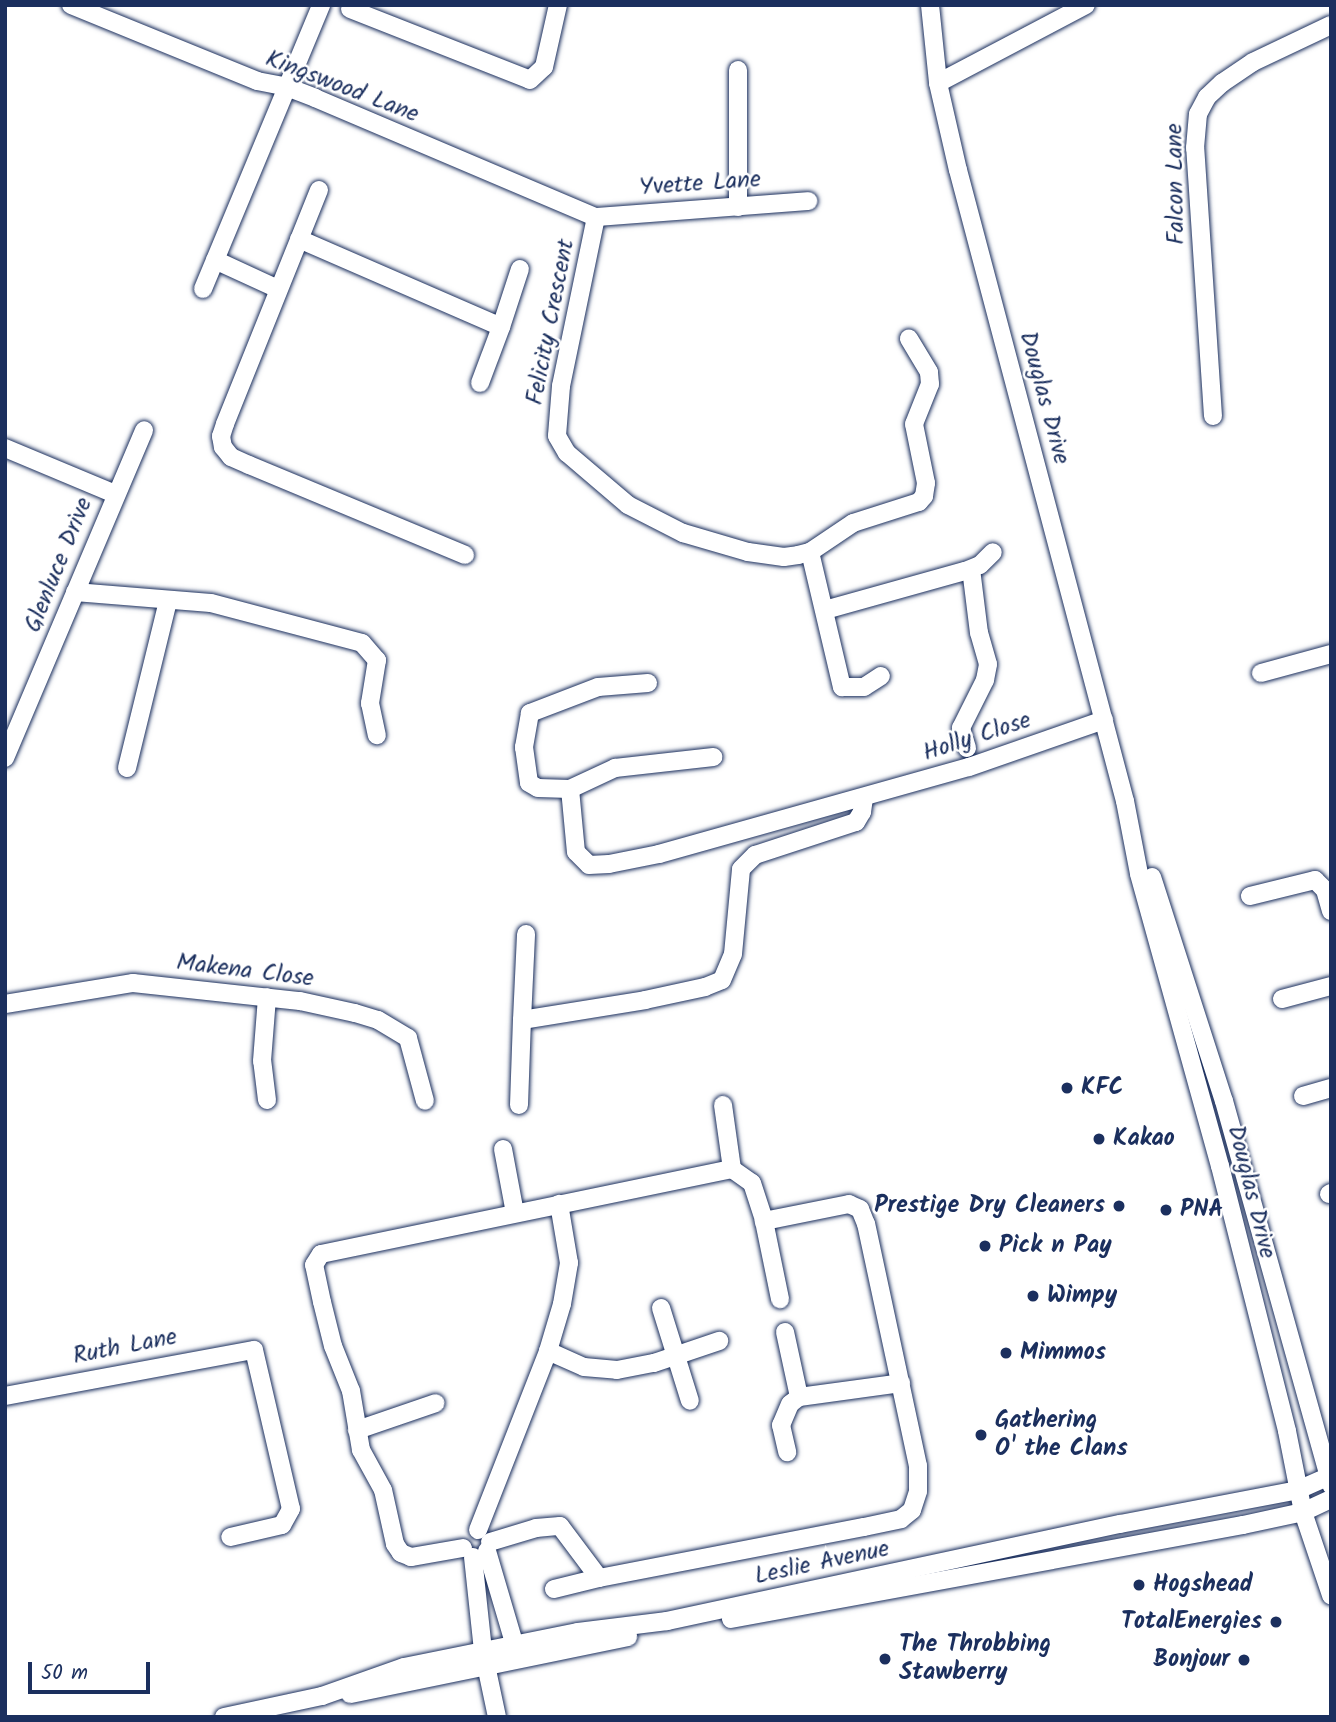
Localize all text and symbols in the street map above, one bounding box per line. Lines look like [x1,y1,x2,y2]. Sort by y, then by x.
street label: Kingswood Lane [261,45,423,129]
street label: Falcon Lane [1161,123,1191,245]
street label: Yvette Lane [638,165,762,203]
street label: Felicity Crescent [521,237,581,407]
street label: Douglas Drive [1012,328,1076,468]
street label: Glenluce Drive [19,493,99,637]
street label: Holly Close [919,706,1035,768]
street label: Makena Close [175,948,315,994]
place label: KFC [1081,1074,1123,1102]
marker: KFC [1059,1080,1075,1096]
street label: Douglas Drive [1221,1122,1281,1262]
place label: Kakao [1113,1125,1175,1153]
marker: Kakao [1091,1131,1107,1147]
place label: Prestige Dry Cleaners [874,1192,1105,1220]
place label: PNA [1180,1196,1223,1224]
marker: Prestige Dry Cleaners [1111,1198,1127,1214]
marker: PNA [1158,1202,1174,1218]
place label: Pick n Pay [999,1232,1112,1260]
marker: Pick n Pay [977,1238,993,1254]
place label: Wimpy [1047,1282,1117,1310]
marker: Wimpy [1025,1288,1041,1304]
street label: Ruth Lane [71,1323,179,1371]
place label: Mimmos [1020,1339,1106,1367]
marker: Mimmos [998,1345,1014,1361]
place label: Gathering O' the Clans [995,1407,1128,1463]
marker: Gathering O' the Clans [973,1427,989,1443]
street label: Leslie Avenue [752,1535,892,1591]
place label: Hogshead [1153,1571,1253,1599]
marker: Hogshead [1131,1577,1147,1593]
place label: TotalEnergies [1121,1608,1262,1636]
marker: TotalEnergies [1268,1614,1284,1630]
place label: The Throbbing Stawberry [899,1631,1051,1687]
place label: Bonjour [1153,1646,1230,1674]
scale bar [32,1648,154,1692]
marker: The Throbbing Stawberry [877,1651,893,1667]
marker: Bonjour [1236,1652,1252,1668]
text: 50 m [41,1657,88,1690]

